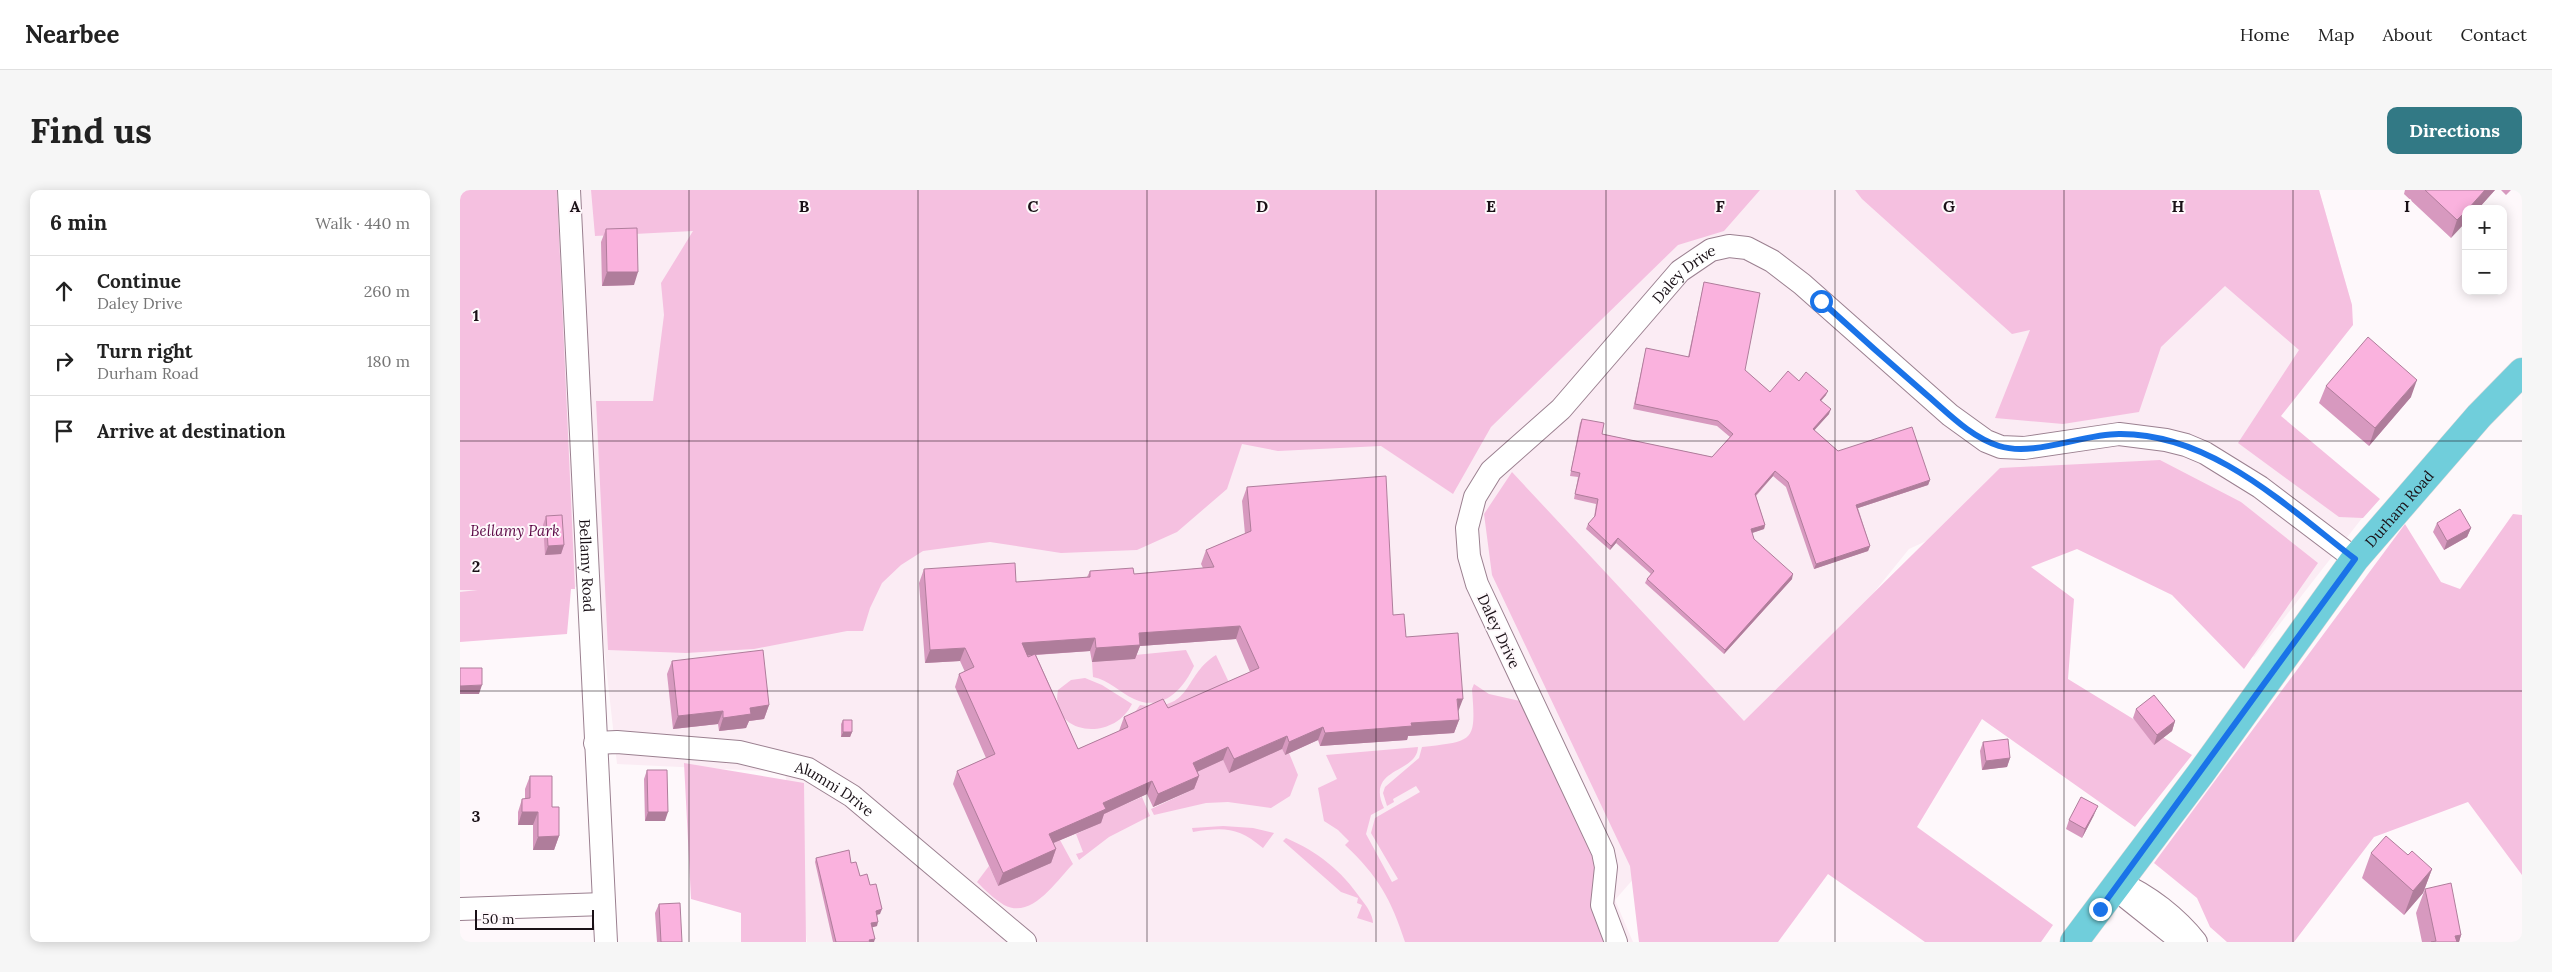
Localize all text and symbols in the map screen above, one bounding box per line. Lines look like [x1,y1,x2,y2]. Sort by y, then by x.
text: Nearbee [25,19,119,50]
text: Home [2240,23,2290,46]
text: Map [2318,23,2354,46]
text: About [2382,23,2432,46]
text: Contact [2460,23,2527,46]
button: Directions [2387,107,2522,154]
text: Find us [30,108,152,153]
text: A [570,196,581,216]
text: B [799,196,810,216]
text: C [1027,196,1039,216]
text: D [1256,196,1268,216]
text: E [1486,196,1496,216]
text: F [1715,196,1725,216]
text: G [1943,196,1955,216]
text: H [2172,196,2185,216]
text: I [2404,196,2410,216]
map controls [2462,205,2507,295]
button: + [2462,205,2507,250]
text: 6 min [50,209,107,236]
text: Walk · 440 m [315,213,410,233]
street label: Daley Drive [1647,240,1717,307]
button: − [2462,250,2507,295]
text: Continue [97,269,181,293]
icon: ahead [50,277,78,305]
text: 260 m [364,281,410,301]
route start [1810,290,1833,313]
text: Daley Drive [97,293,183,313]
text: 1 [473,305,479,325]
text: Turn right [97,339,193,363]
icon: right [50,347,78,375]
text: 180 m [367,351,410,371]
text: Durham Road [97,363,199,383]
icon: arrive [50,417,78,445]
text: Arrive at destination [97,419,286,443]
street label: Durham Road [2360,466,2437,551]
street label: Bellamy Road [576,518,599,613]
park label: Bellamy Park [470,521,560,540]
text: 2 [472,556,480,576]
street label: Daley Drive [1473,591,1525,671]
street label: Alumni Drive [792,756,878,820]
text: 3 [472,806,481,826]
route end [2089,898,2112,921]
scale bar [475,907,594,930]
text: 50 m [482,910,515,928]

